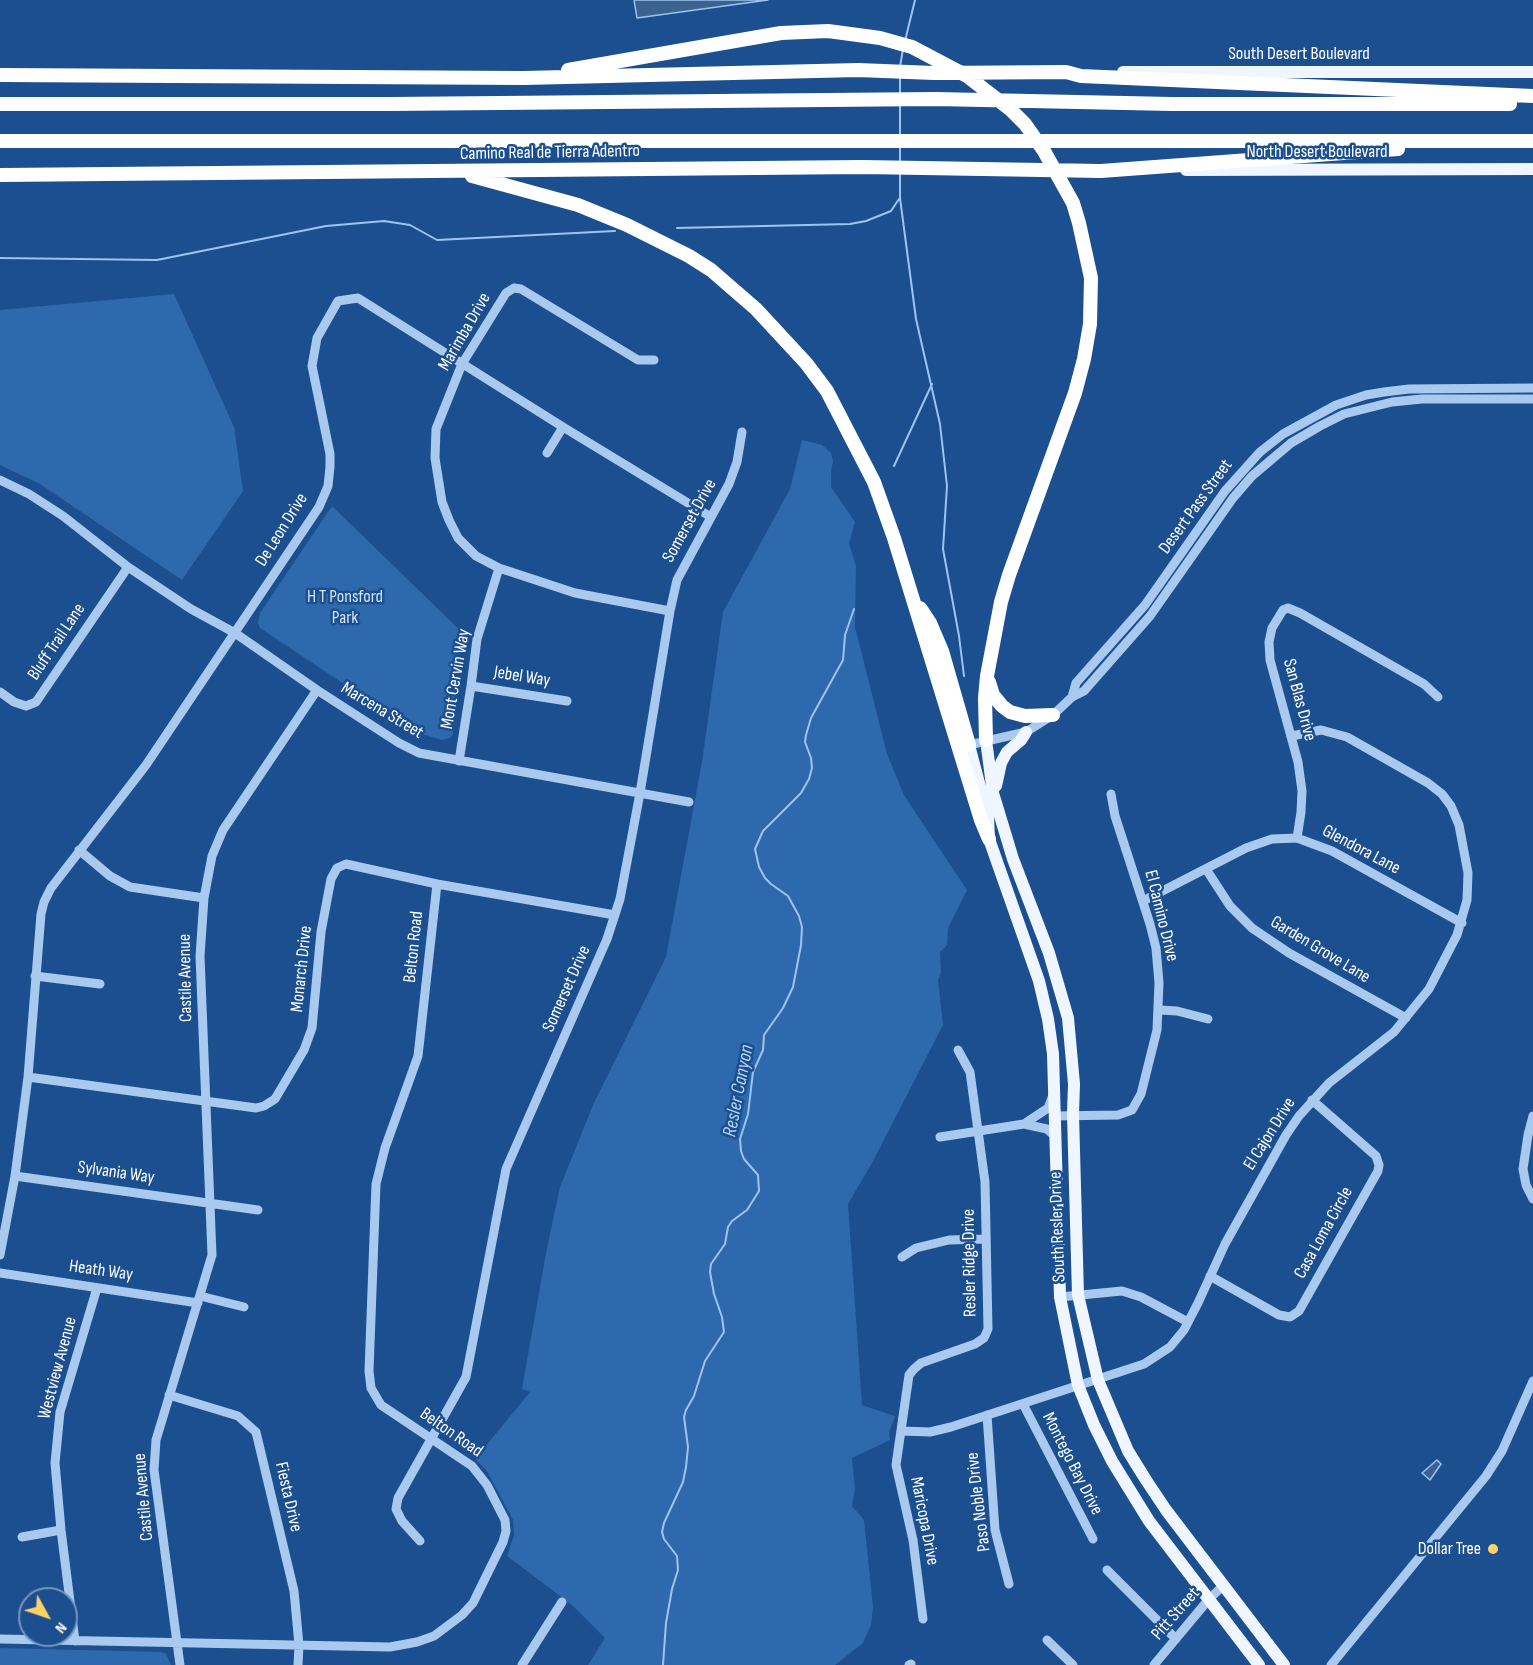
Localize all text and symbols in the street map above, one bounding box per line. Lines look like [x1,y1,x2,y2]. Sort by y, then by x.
street label: South Desert Boulevard [1228,43,1370,65]
street label: Camino Real de Tierra Adentro [460,141,640,165]
street label: North Desert Boulevard [1246,141,1388,163]
street label: Marimba Drive [434,289,496,375]
street label: Desert Pass Street [1155,456,1237,558]
street label: Somerset Drive [658,475,722,567]
street label: De Leon Drive [251,489,313,571]
park label: H T Ponsford Park [307,586,383,628]
street label: Bluff Trail Lane [23,600,91,684]
street label: Mont Cervin Way [437,627,475,731]
street label: San Blas Drive [1278,657,1320,743]
street label: Jebel Way [492,662,552,692]
street label: Marcena Street [337,678,427,744]
street label: Glendora Lane [1318,820,1404,880]
street label: El Camino Drive [1139,868,1183,964]
street label: Belton Road [399,910,429,984]
street label: Garden Grove Lane [1266,912,1374,988]
street label: Monarch Drive [287,925,317,1013]
street label: Castile Avenue [174,934,198,1022]
street label: Somerset Drive [538,942,596,1036]
water label: Resler Canyon [718,1043,760,1139]
street label: El Cajon Drive [1239,1094,1301,1174]
street label: Sylvania Way [76,1157,156,1189]
street label: South Resler Drive [1045,1171,1071,1283]
street label: Casa Loma Circle [1290,1183,1358,1283]
street label: Resler Ridge Drive [958,1209,982,1317]
street label: Heath Way [68,1256,134,1286]
street label: Westview Avenue [34,1314,82,1422]
street label: Belton Road [415,1404,487,1462]
street label: Montego Bay Drive [1037,1409,1107,1519]
street label: Paso Noble Drive [962,1451,996,1553]
street label: Castile Avenue [129,1452,159,1542]
street label: Fiesta Drive [270,1460,306,1534]
street label: Maricopa Drive [905,1475,943,1567]
place label: Dollar Tree [1418,1538,1481,1560]
marker: Dollar Tree [1486,1542,1500,1556]
street label: Pitt Street [1147,1583,1205,1645]
north arrow [18,1587,78,1647]
text: N [51,1618,71,1637]

